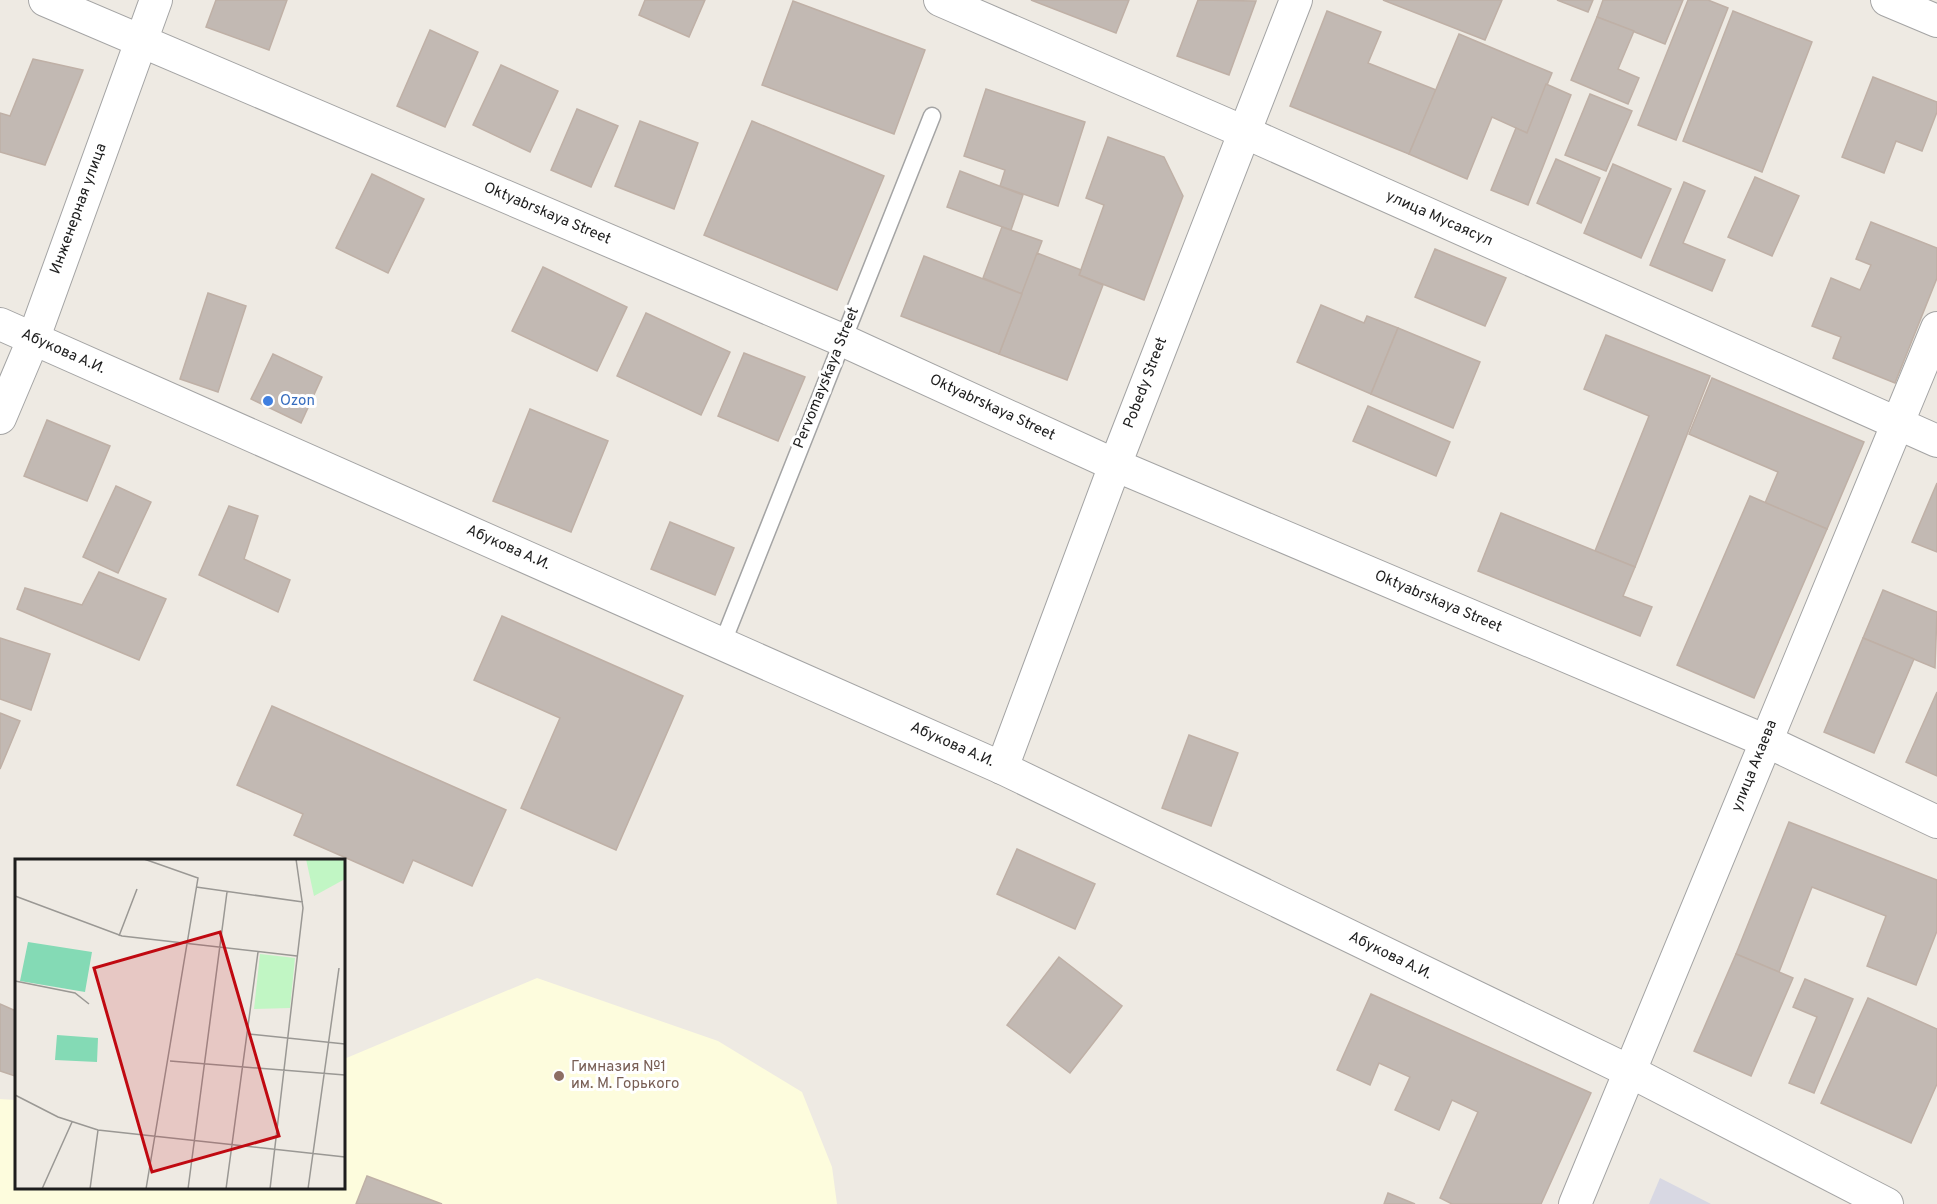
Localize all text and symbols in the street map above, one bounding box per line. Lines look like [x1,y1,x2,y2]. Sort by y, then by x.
street label: Инженерная улица [46,141,112,277]
street label: Oktyabrskaya Street [480,179,614,249]
street label: улица Мусаясул [1383,187,1495,251]
street label: Pervomayskaya Street [790,305,864,451]
street label: Абукова А.И. [18,325,108,379]
street label: Pobedy Street [1120,335,1172,431]
street label: Oktyabrskaya Street [926,371,1058,445]
place label: Ozon [280,392,315,411]
marker: Ozon [261,394,275,408]
street label: Абукова А.И. [463,521,553,575]
street label: Oktyabrskaya Street [1371,567,1505,637]
street label: улица Акаева [1728,717,1782,815]
street label: Абукова А.И. [907,718,997,772]
inset map [15,859,345,1189]
street label: Абукова А.И. [1345,928,1435,984]
place label: Гимназия №1 им. М. Горького [571,1058,679,1094]
marker: Гимназия №1 им. М. Горького [552,1069,566,1083]

